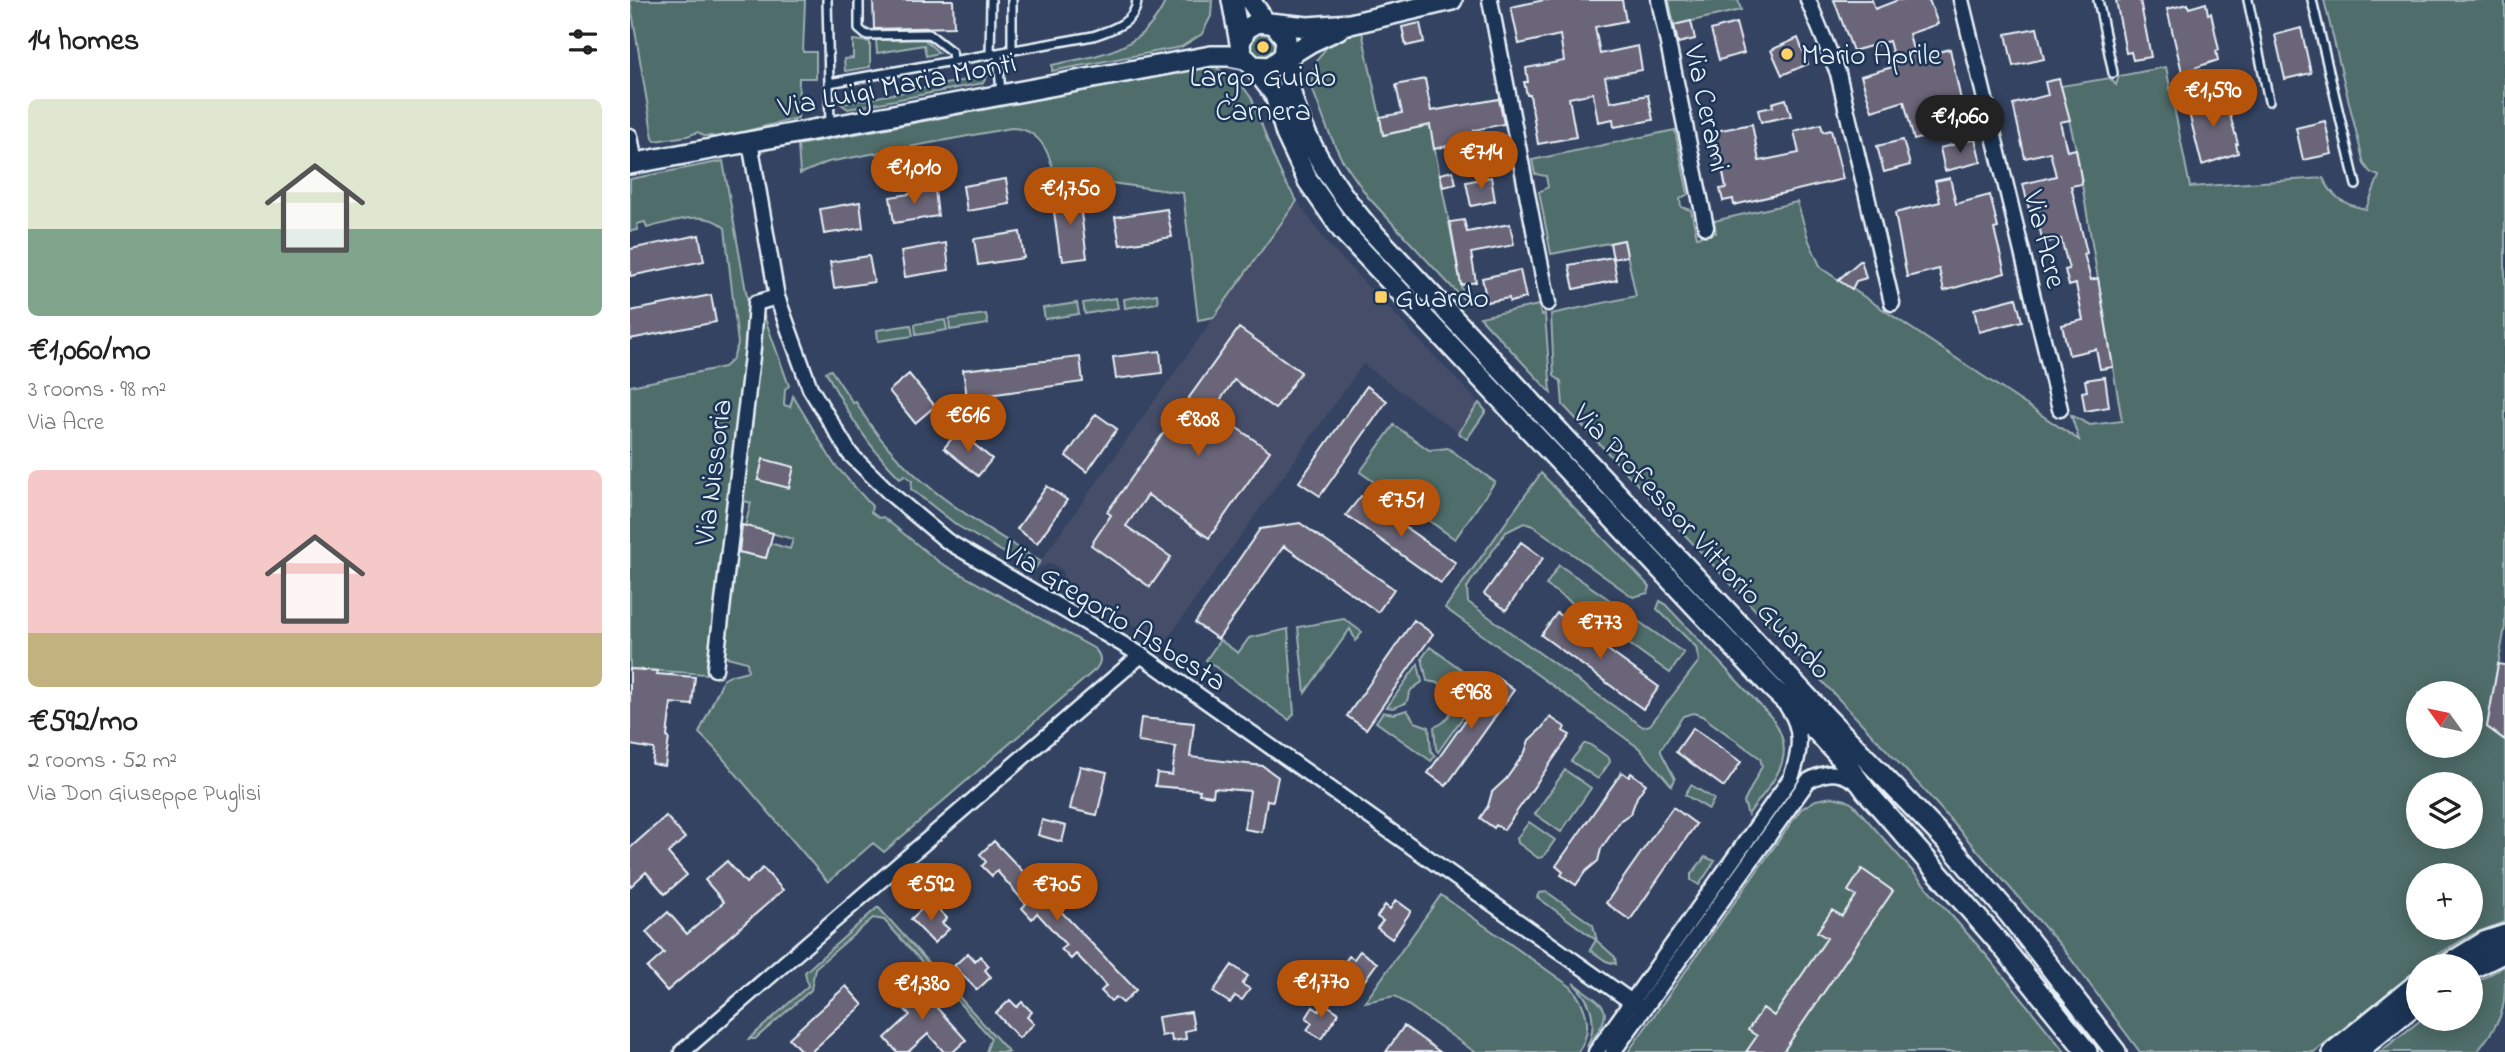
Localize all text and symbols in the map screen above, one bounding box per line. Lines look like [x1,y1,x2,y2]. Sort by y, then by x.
text: 14 homes [28,20,139,64]
icon: filters [564,23,602,61]
place label: Mario Aprile [1801,35,1942,79]
marker: Largo Guido Carnera [1255,39,1271,55]
street label: Via Cerami [1670,40,1740,176]
street label: Via Luigi Maria Monti [774,42,1020,132]
marker: Mario Aprile [1779,46,1795,62]
place label: Largo Guido Carnera [1190,57,1336,135]
pin: €1,590 [2156,69,2270,129]
text: €1,590 [2184,75,2242,108]
pin: €1,060 [1903,96,2017,155]
text: €1,060 [1931,101,1989,134]
pin: €714 [1440,132,1522,191]
text: €714 [1460,137,1502,170]
icon: home [252,145,378,271]
pin: €1,010 [857,146,971,206]
text: €1,010 [887,152,941,185]
pin: €1,750 [1013,168,1127,227]
text: €1,750 [1040,173,1100,206]
street label: Via Acre [2009,185,2077,294]
place label: Guardo [1395,278,1489,322]
marker: Guardo [1373,289,1389,305]
text: €1,060/mo [28,330,151,374]
text: 3 rooms · 98 m² [28,374,166,407]
pin: €616 [927,394,1009,454]
street label: Via Professor Vittorio Guardo [1560,394,1841,691]
street label: Via Nissoria [684,397,746,549]
pin: €808 [1157,398,1239,458]
text: €616 [946,400,990,433]
text: €808 [1176,404,1220,437]
text: Via Acre [28,407,104,440]
pin: €751 [1360,480,1442,539]
text: €751 [1378,485,1424,518]
icon: home [252,516,378,642]
street label: Via Gregorio Asbesta [992,530,1234,704]
pin: €773 [1559,602,1641,661]
text: €773 [1578,607,1622,640]
pin: €968 [1430,672,1512,731]
text: €968 [1450,677,1492,710]
north arrow [2406,681,2483,758]
map controls [2406,681,2483,1031]
text: €592/mo [28,701,138,745]
text: 2 rooms · 52 m² [28,745,177,778]
button: layers [2406,772,2483,849]
text: Via Don Giuseppe Puglisi [28,778,261,811]
button: + [2406,863,2483,940]
pin: €592 [890,864,972,923]
pin: €705 [1016,864,1098,923]
text: €592 [907,869,955,902]
text: €705 [1033,869,1081,902]
button: − [2406,954,2483,1031]
pin: €1,770 [1264,960,1378,1020]
pin: €1,380 [865,962,979,1022]
text: €1,770 [1293,966,1349,999]
text: €1,380 [894,968,950,1001]

